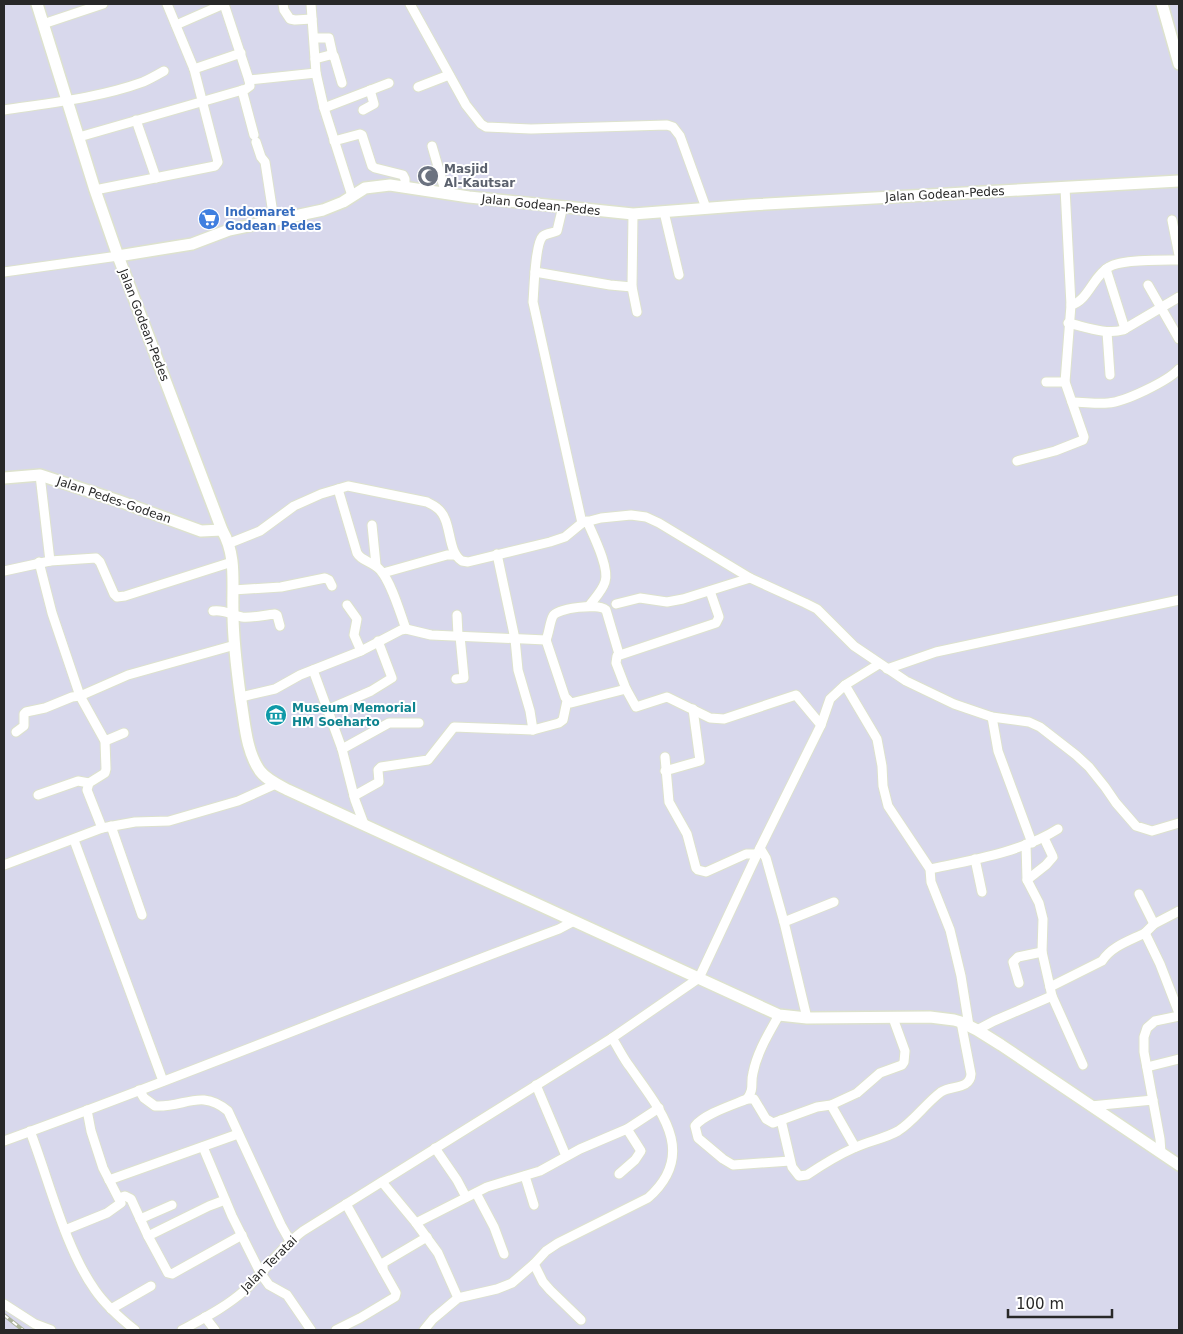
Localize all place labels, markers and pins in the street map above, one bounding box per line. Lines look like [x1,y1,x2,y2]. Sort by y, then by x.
place label: Masjid Al-Kautsar [444,162,515,190]
mosque icon: Masjid Al-Kautsar [416,164,440,188]
place label: Indomaret Godean Pedes [225,205,321,233]
supermarket icon: Indomaret Godean Pedes [197,207,221,231]
place label: Museum Memorial HM Soeharto [292,701,416,729]
museum icon: Museum Memorial HM Soeharto [264,703,288,727]

